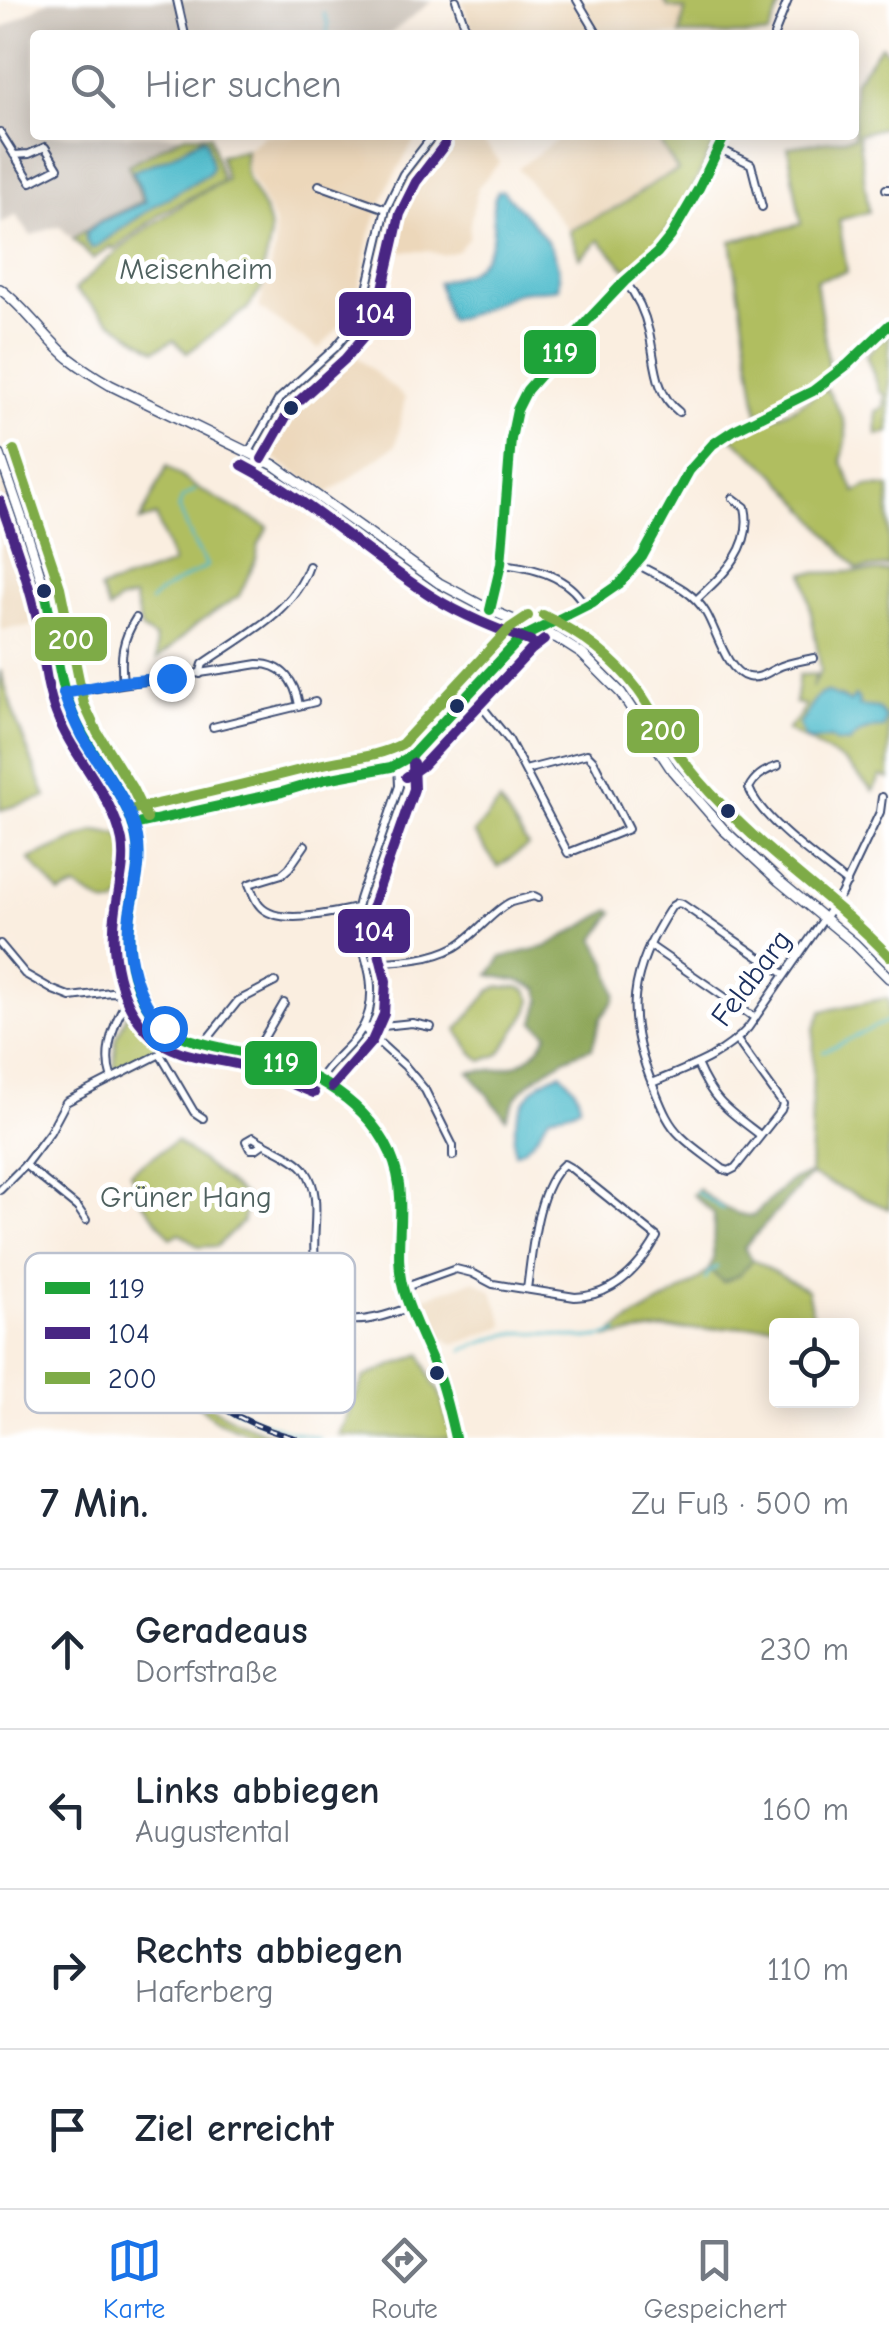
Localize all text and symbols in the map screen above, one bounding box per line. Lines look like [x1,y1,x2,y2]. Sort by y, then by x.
search box [30,30,859,140]
icon: search [65,58,120,113]
text: Hier suchen [145,63,342,107]
park label: Meisenheim [119,252,273,287]
line badge: 104 [337,290,413,338]
text: 104 [355,298,395,330]
line badge: 119 [522,328,598,376]
text: 119 [542,337,578,369]
unlabelled marker [281,398,301,418]
unlabelled marker [34,581,54,601]
line badge: 200 [33,615,109,663]
text: 200 [48,624,94,656]
route end [149,656,195,702]
unlabelled marker [447,696,467,716]
line badge: 200 [625,707,701,755]
text: 200 [640,715,686,747]
unlabelled marker [718,801,738,821]
line badge: 104 [336,907,412,955]
text: 104 [354,916,394,948]
street label: Feldbarg [704,923,799,1033]
route start [142,1006,188,1052]
line badge: 119 [243,1039,319,1087]
text: 119 [263,1047,299,1079]
park label: Grüner Hang [100,1180,272,1215]
legend [25,1253,355,1413]
text: 119 [108,1273,145,1305]
text: 104 [108,1318,150,1350]
map controls [769,1318,859,1408]
button: locate [769,1318,859,1408]
text: 200 [108,1363,157,1395]
unlabelled marker [427,1363,447,1383]
text: 7 Min. [40,1479,148,1528]
text: Zu Fuß · 500 m [631,1485,849,1522]
text: Geradeaus [135,1609,308,1653]
icon: ahead [40,1622,95,1677]
text: 230 m [759,1631,849,1668]
text: Dorfstraße [135,1653,278,1690]
text: Links abbiegen [135,1769,380,1813]
icon: left [40,1782,95,1837]
text: 160 m [762,1791,849,1828]
text: Augustental [135,1813,290,1850]
text: Rechts abbiegen [135,1929,403,1973]
icon: right [40,1942,95,1997]
text: 110 m [767,1951,849,1988]
text: Haferberg [135,1973,274,2010]
icon: arrive [40,2102,95,2157]
text: Ziel erreicht [135,2107,334,2151]
tab: Karte [103,2233,165,2325]
tab: Route [371,2233,438,2325]
tab: Gespeichert [643,2233,786,2325]

